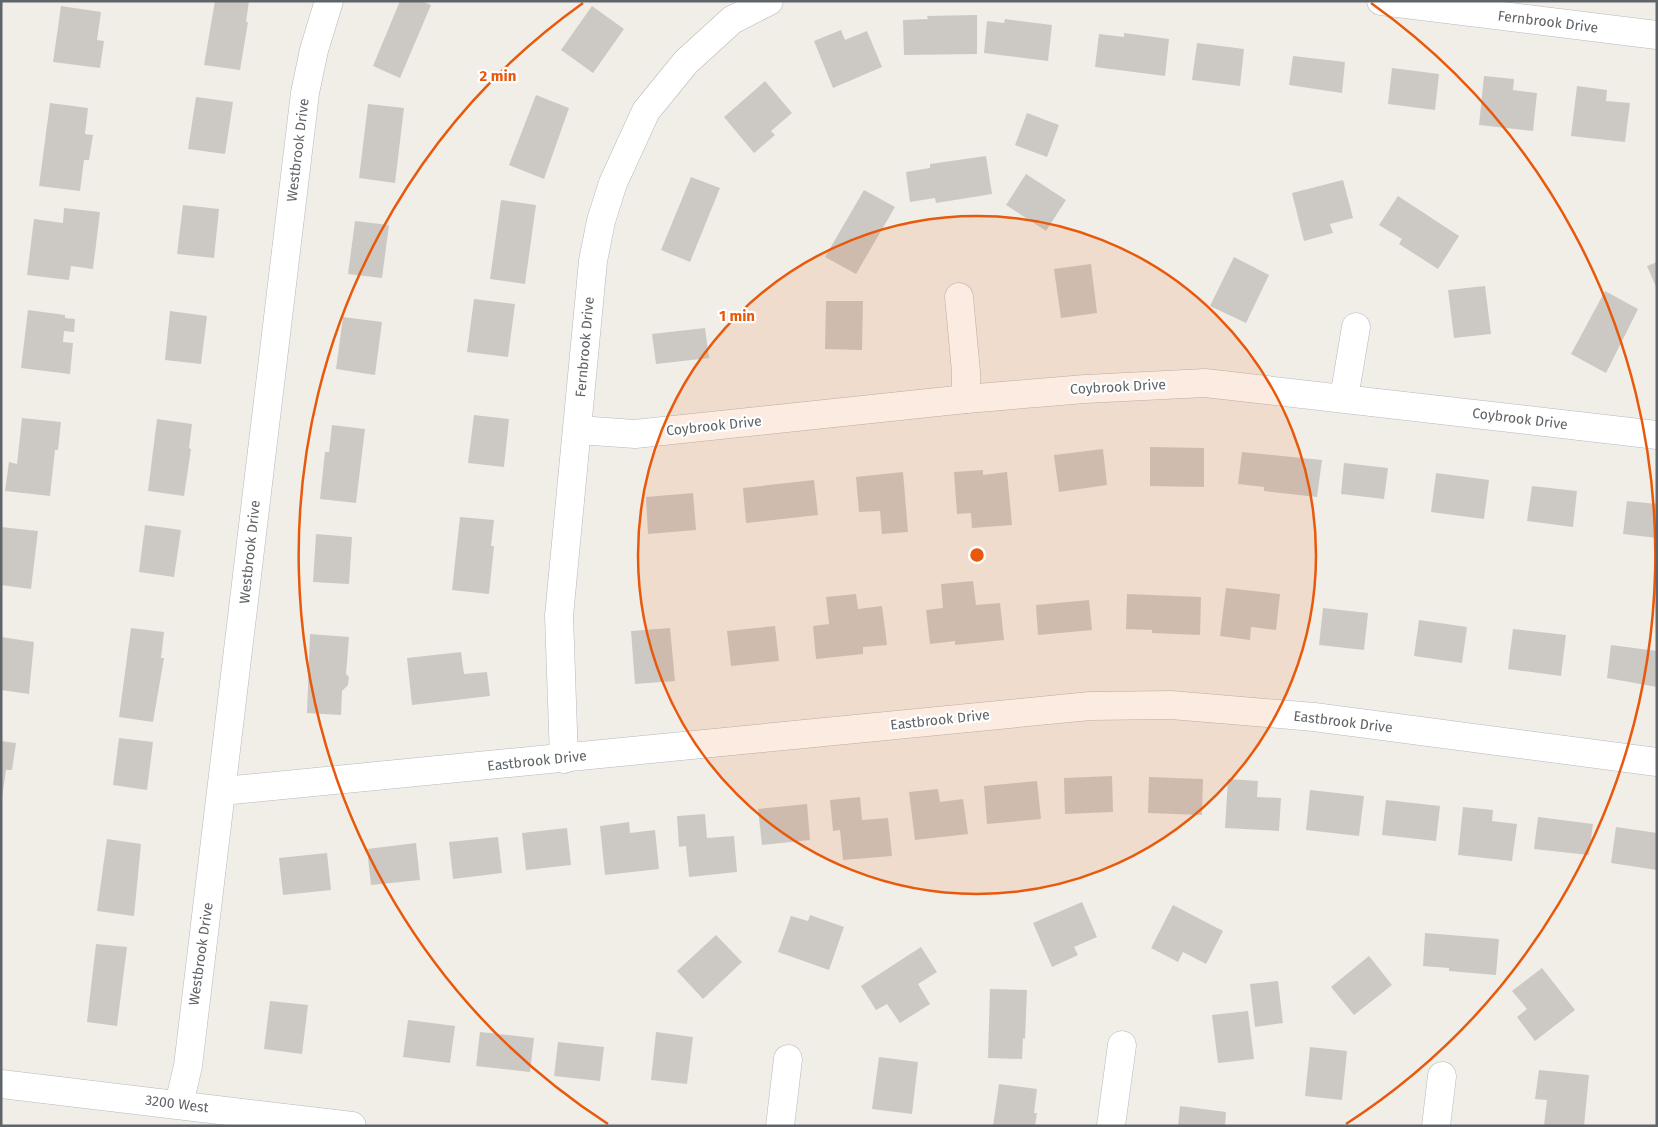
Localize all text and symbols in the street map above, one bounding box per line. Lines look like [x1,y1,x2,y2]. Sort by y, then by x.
street label: Fernbrook Drive [1497,7,1599,37]
text: 2 min [480,67,516,85]
street label: Westbrook Drive [283,97,313,203]
street label: Fernbrook Drive [572,296,598,398]
text: 1 min [719,307,755,325]
street label: Coybrook Drive [1070,376,1166,398]
street label: Coybrook Drive [1471,405,1569,433]
street label: Coybrook Drive [665,413,763,439]
street label: Westbrook Drive [236,499,264,605]
centre of rings [968,546,986,564]
street label: Eastbrook Drive [890,706,990,734]
street label: Eastbrook Drive [1292,707,1394,737]
street label: Eastbrook Drive [487,747,587,775]
street label: Westbrook Drive [185,901,217,1007]
street label: 3200 West [144,1092,211,1116]

